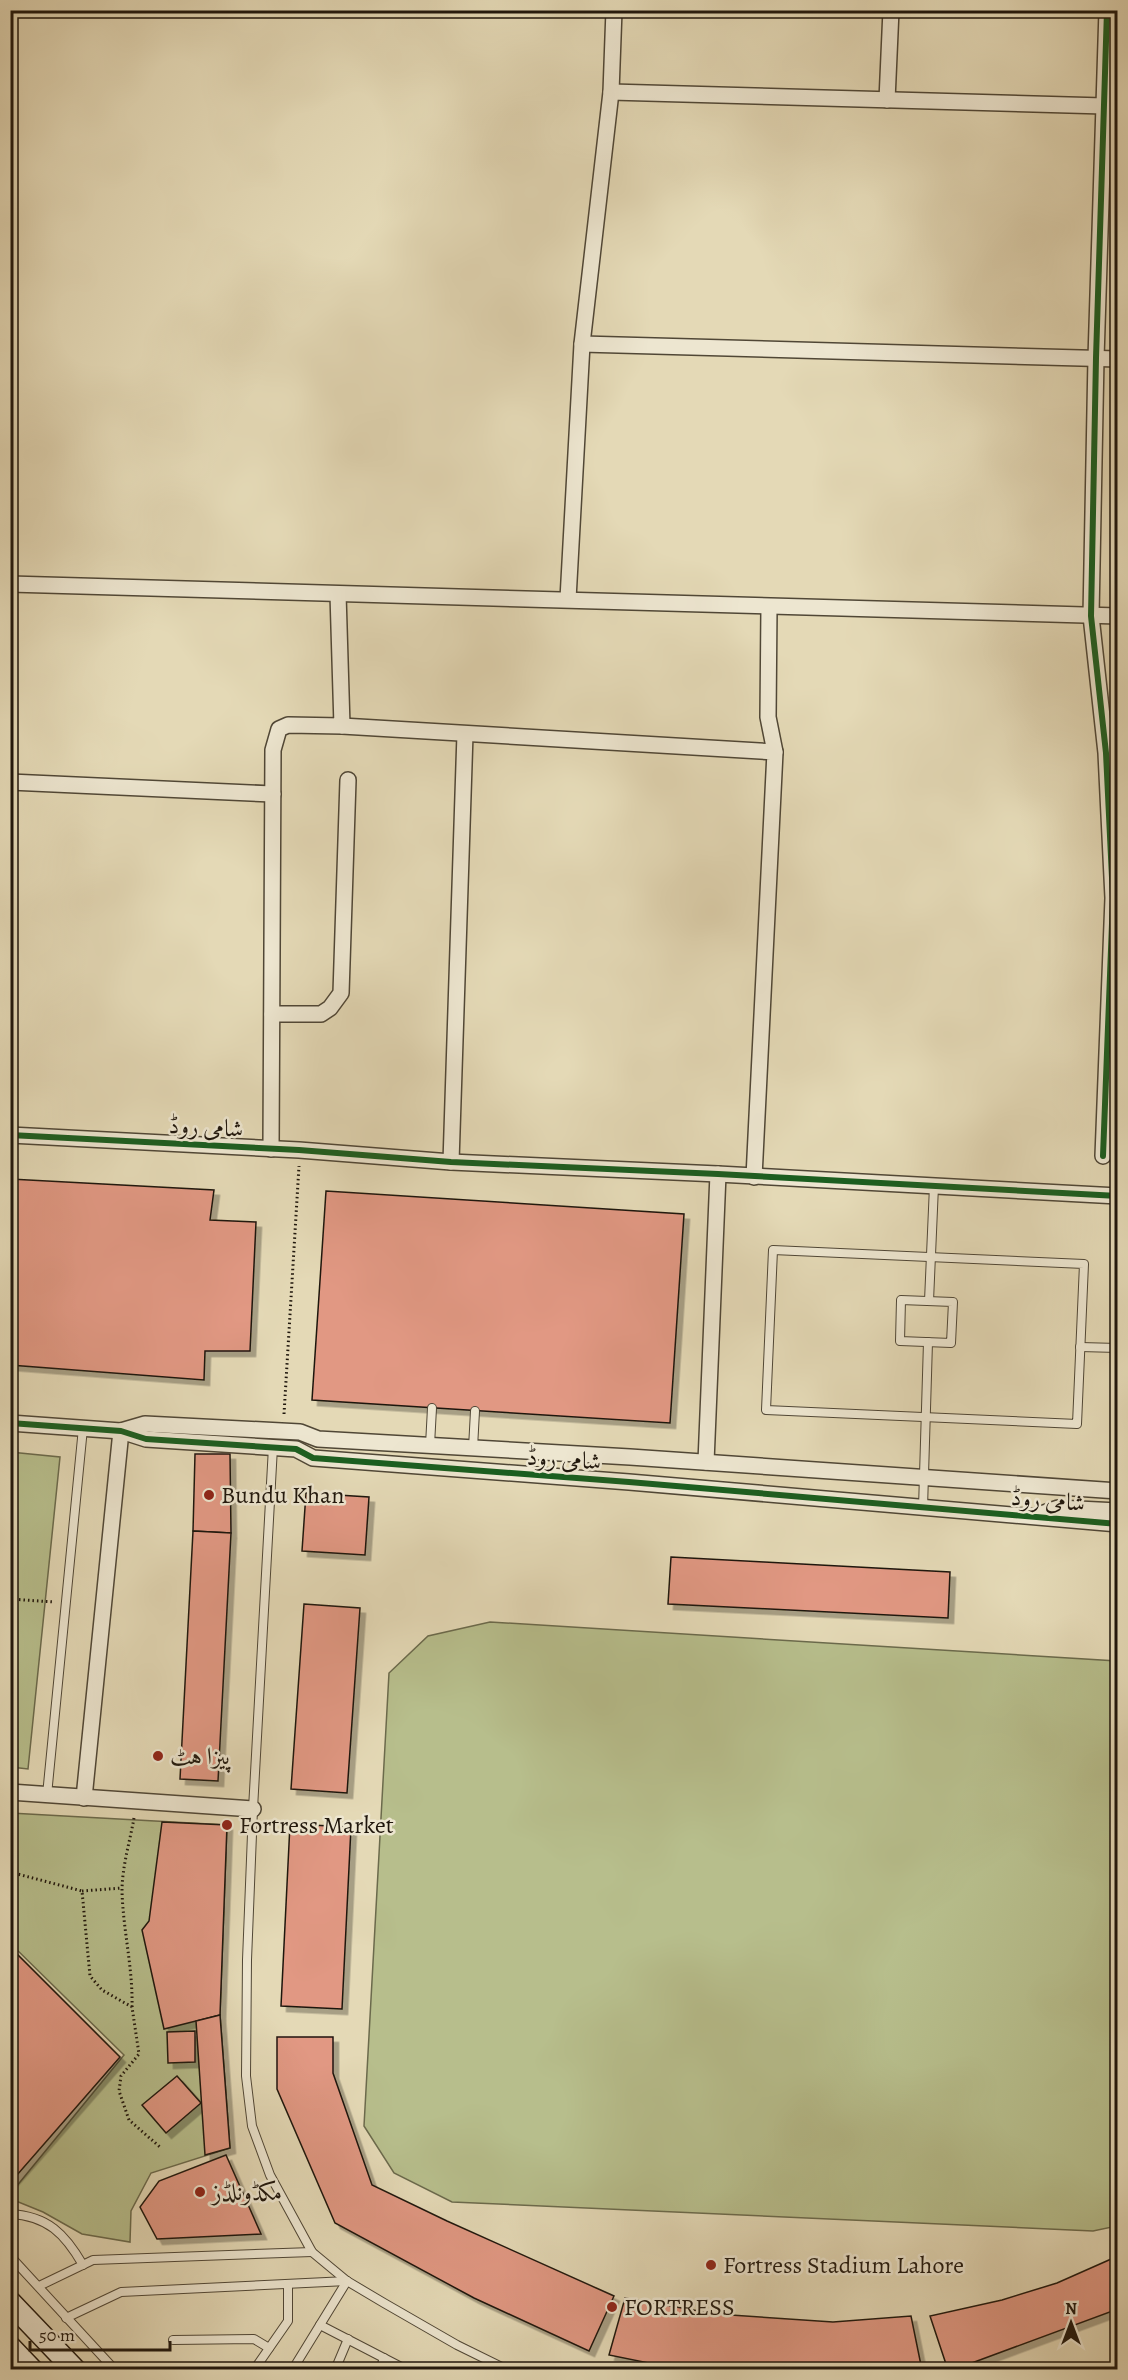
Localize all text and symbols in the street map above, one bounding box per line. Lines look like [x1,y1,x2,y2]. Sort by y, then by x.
street label: شامی روڈ [168,1109,244,1145]
street label: شامی روڈ [526,1440,602,1478]
place label: Bundu Khan [221,1479,344,1511]
street label: شامی روڈ [1009,1481,1087,1519]
marker: Bundu Khan [202,1488,216,1502]
place label: پیزا ہٹ [170,1740,231,1773]
marker: پیزا ہٹ [151,1749,165,1763]
place label: Fortress Market [239,1809,394,1841]
marker: Fortress Market [220,1818,234,1832]
place label: مکڈونلڈز [210,2176,282,2208]
marker: مکڈونلڈز [193,2185,207,2199]
place label: Fortress Stadium Lahore [723,2249,964,2281]
marker: Fortress Stadium Lahore [704,2258,718,2272]
place label: FORTRESS [624,2291,735,2323]
north arrow [1041,2293,1101,2353]
text: N [1065,2298,1077,2320]
marker: FORTRESS [605,2300,619,2314]
scale bar [30,2314,170,2352]
text: 50 m [39,2323,75,2347]

